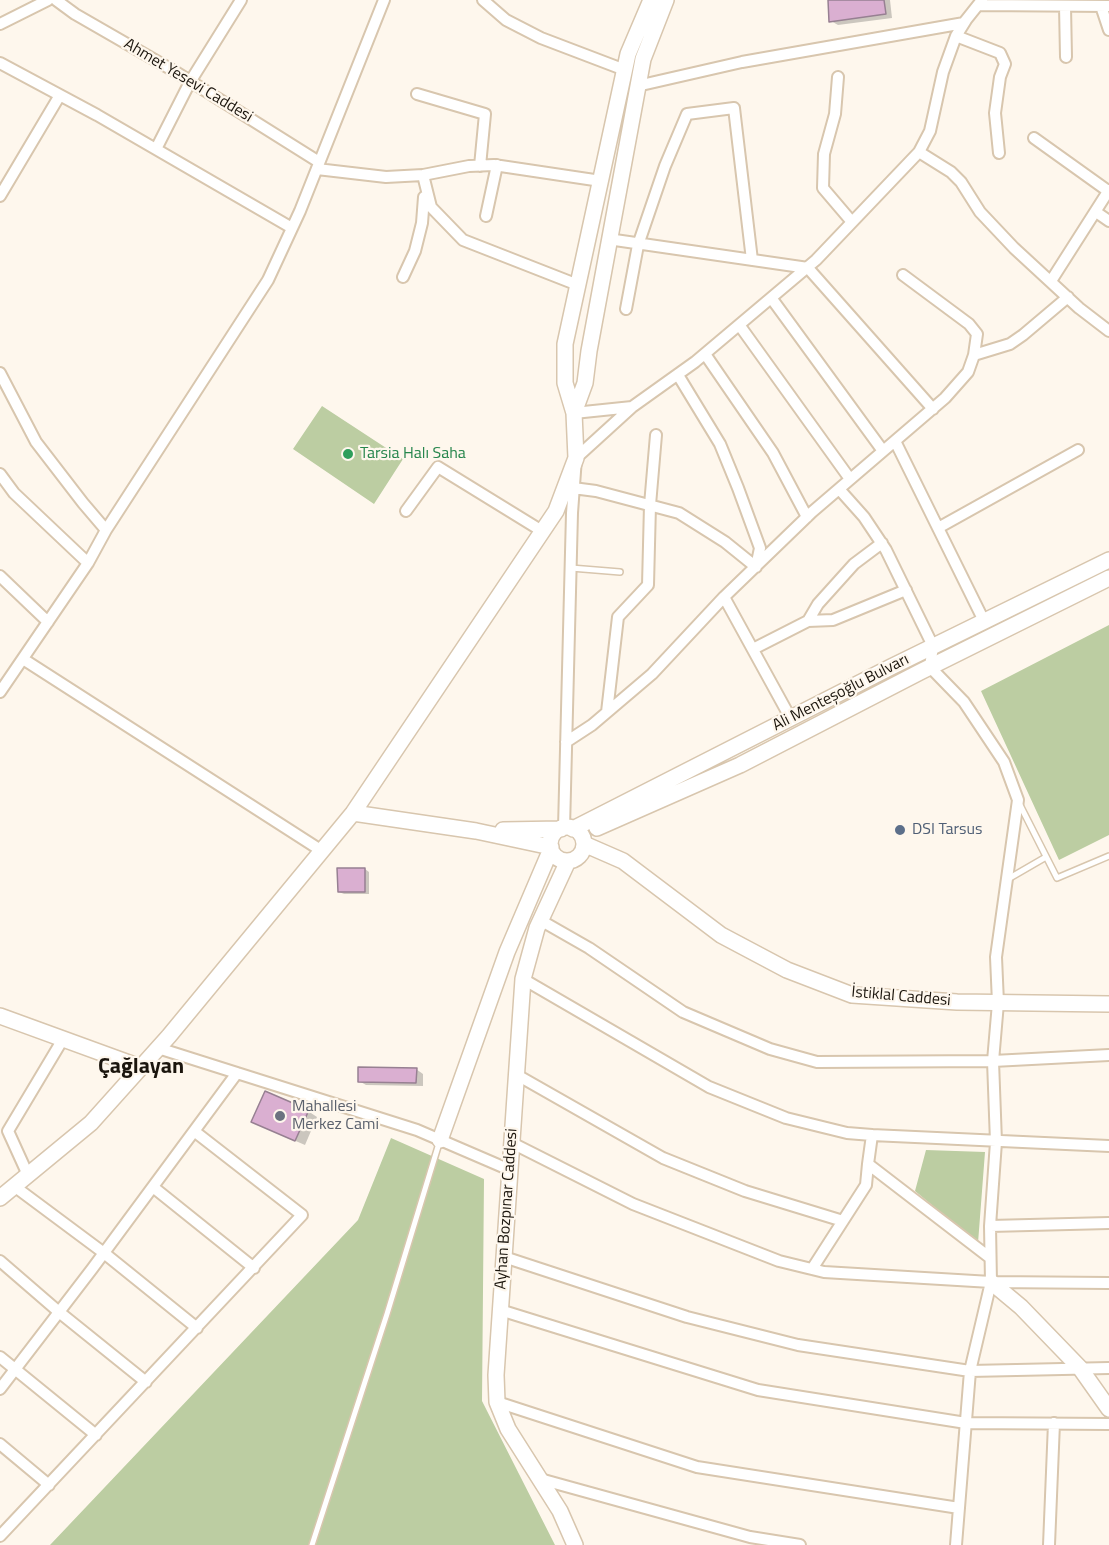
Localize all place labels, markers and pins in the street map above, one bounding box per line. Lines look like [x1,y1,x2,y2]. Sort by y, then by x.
place label: Tarsia Halı Saha [360,444,466,464]
marker: Tarsia Halı Saha [341,447,355,461]
place label: DSI Tarsus [912,820,982,840]
marker: DSI Tarsus [893,823,907,837]
place label: Mahallesi Merkez Cami [292,1097,379,1135]
marker: Mahallesi Merkez Cami [273,1109,287,1123]

